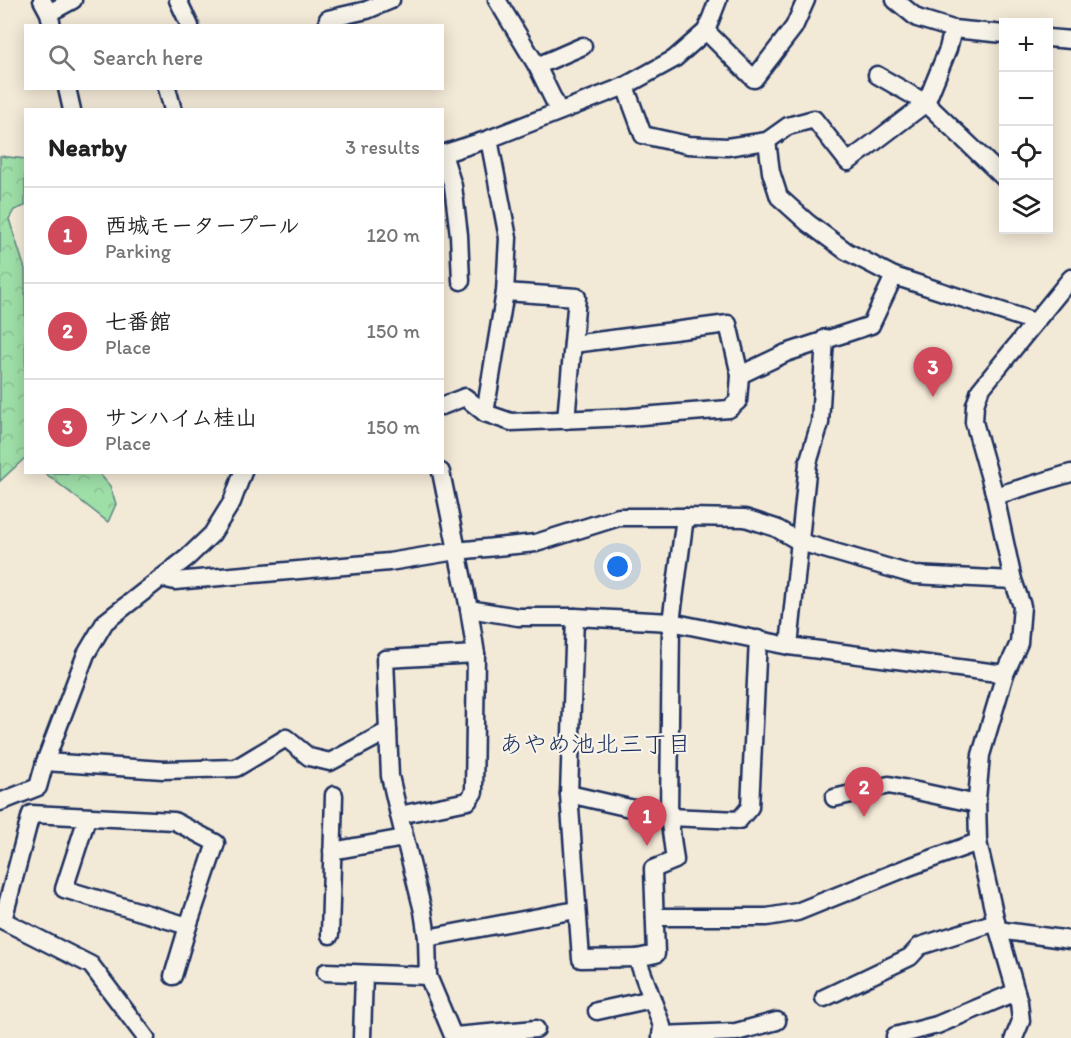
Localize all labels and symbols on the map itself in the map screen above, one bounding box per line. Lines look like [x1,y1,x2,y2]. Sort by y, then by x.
pin: 3 [914,348,952,397]
your location [603,552,632,581]
district label: あやめ池北三丁目 [499,729,691,758]
pin: 2 [844,768,884,817]
pin: 1 [628,796,666,846]

